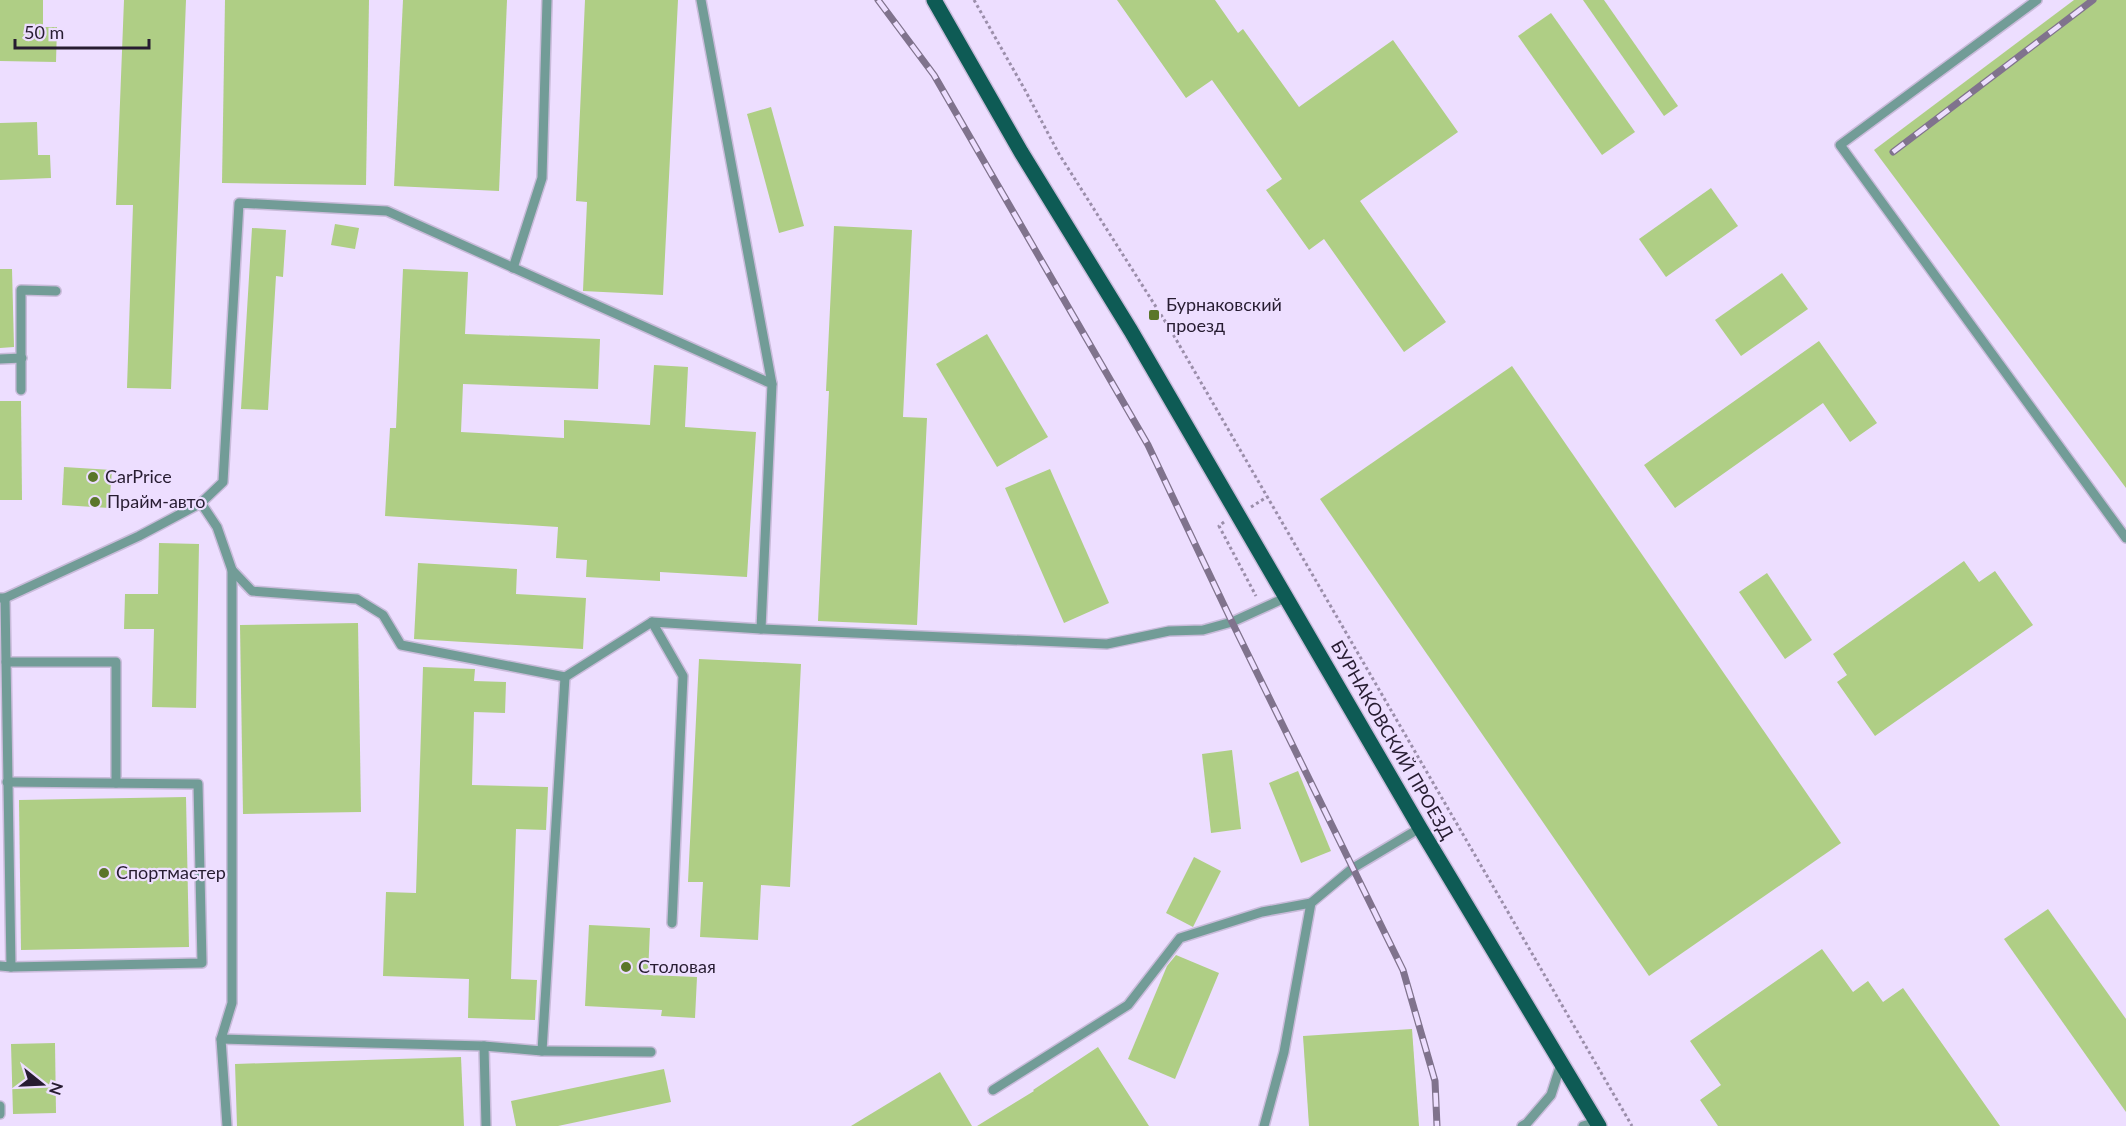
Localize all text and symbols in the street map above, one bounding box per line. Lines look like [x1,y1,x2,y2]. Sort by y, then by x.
scale bar [15,12,148,50]
text: 50 m [24,21,64,43]
place label: Бурнаковский проезд [1166,293,1282,336]
marker: Бурнаковский проезд [1147,308,1161,322]
place label: CarPrice [105,465,172,487]
marker: CarPrice [86,470,100,484]
place label: Прайм-авто [107,490,206,512]
marker: Прайм-авто [88,495,102,509]
street label: БУРНАКОВСКИЙ ПРОЕЗД [1327,636,1459,843]
place label: Спортмастер [116,861,226,883]
marker: Спортмастер [97,866,111,880]
place label: Столовая [638,955,716,977]
marker: Столовая [619,960,633,974]
north arrow [12,1054,72,1114]
text: N [46,1080,68,1098]

